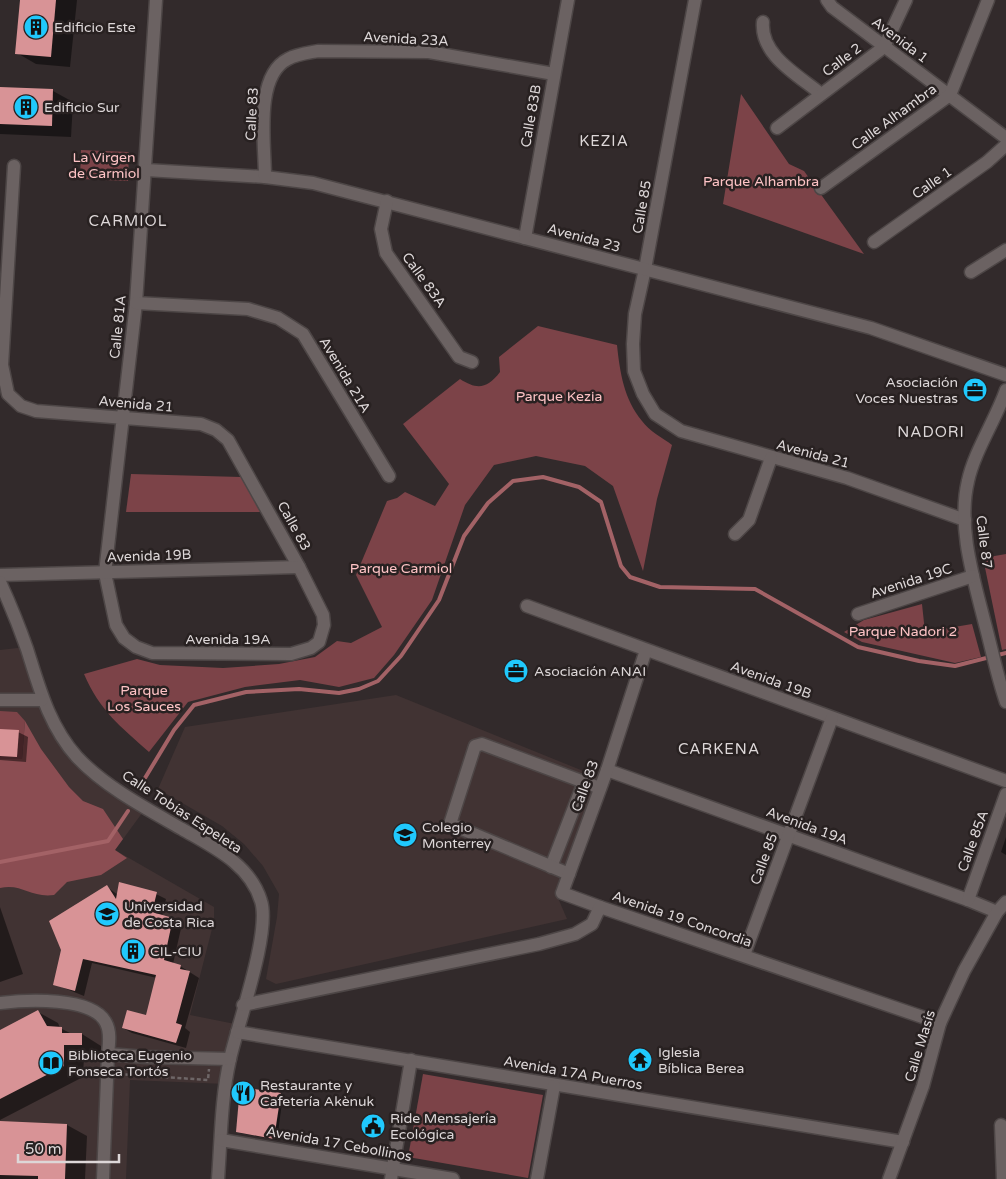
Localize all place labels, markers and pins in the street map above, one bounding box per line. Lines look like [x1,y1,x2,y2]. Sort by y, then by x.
building icon: Edificio Este [23,14,49,40]
place label: Edificio Este [54,19,136,36]
building icon: Edificio Sur [13,94,39,120]
place label: Edificio Sur [44,99,120,116]
place label: Asociación Voces Nuestras [855,374,958,407]
office icon: Asociación Voces Nuestras [962,377,988,403]
office icon: Asociación ANAI [503,658,529,684]
place label: Asociación ANAI [534,663,646,680]
place label: Colegio Monterrey [422,819,492,852]
school or university icon: Colegio Monterrey [392,822,418,848]
place label: Universidad de Costa Rica [124,898,215,931]
school or university icon: Universidad de Costa Rica [94,901,120,927]
building icon: CIL-CIU [120,938,146,964]
place label: CIL-CIU [150,943,202,960]
place label: Iglesia Bíblica Berea [658,1044,744,1077]
place label: Biblioteca Eugenio Fonseca Tortós [68,1047,192,1080]
temple icon: Iglesia Bíblica Berea [627,1047,653,1073]
library icon: Biblioteca Eugenio Fonseca Tortós [38,1050,64,1076]
place label: Restaurante y Cafetería Akènuk [260,1077,375,1110]
restaurant icon: Restaurante y Cafetería Akènuk [230,1080,256,1106]
place label: Ride Mensajería Ecológica [390,1110,496,1143]
public building icon: Ride Mensajería Ecológica [360,1113,386,1139]

